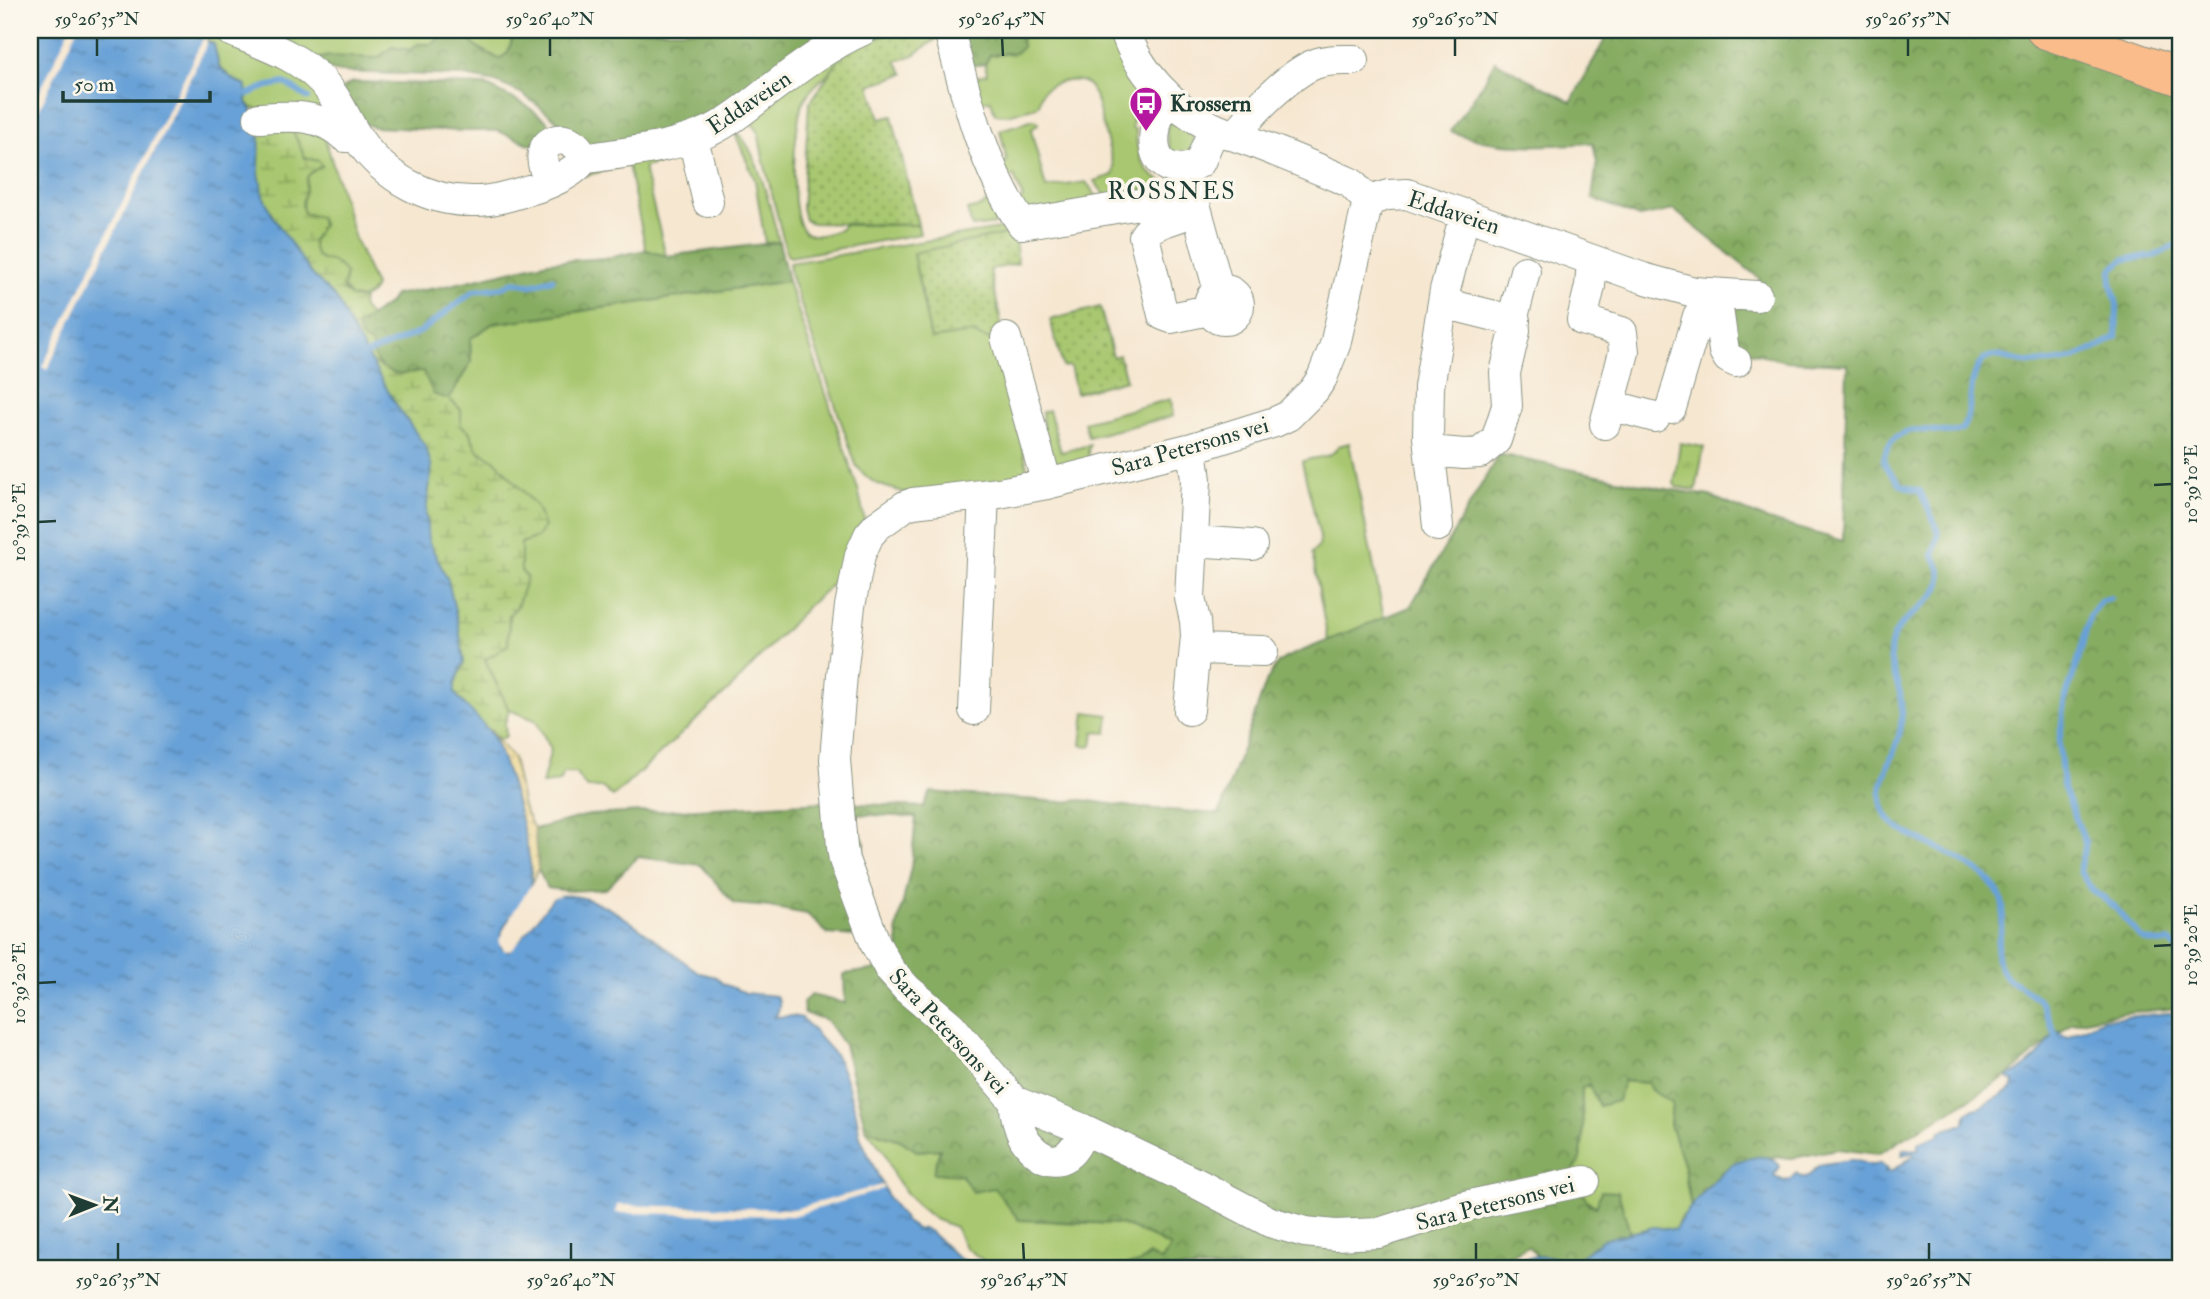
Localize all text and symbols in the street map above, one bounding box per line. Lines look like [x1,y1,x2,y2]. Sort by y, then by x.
text: 59°26'35"N [54,8,140,31]
text: 59°26'40"N [505,8,595,31]
text: 59°26'45"N [958,8,1046,31]
text: 59°26'50"N [1411,8,1499,31]
text: 59°26'55"N [1865,8,1951,31]
scale bar [63,60,210,104]
street label: Eddaveien [702,64,797,141]
text: 50 m [74,71,115,98]
bus stop icon: Krossern [1127,84,1165,133]
place label: Krossern [1170,89,1252,118]
district label: ROSSNES [1107,176,1237,207]
street label: Eddaveien [1404,184,1504,241]
street label: Sara Petersons vei [1108,410,1272,483]
text: 10°39'10"E [2180,444,2203,524]
text: 10°39'10"E [8,482,31,562]
text: 10°39'20"E [2180,904,2203,986]
text: 10°39'20"E [8,942,31,1024]
street label: Sara Petersons vei [883,962,1015,1101]
north arrow [60,1170,130,1240]
street label: Sara Petersons vei [1413,1170,1577,1237]
text: N [98,1195,122,1214]
text: 59°26'35"N [75,1269,161,1292]
text: 59°26'40"N [526,1269,616,1292]
text: 59°26'45"N [980,1269,1068,1292]
text: 59°26'50"N [1432,1269,1520,1292]
text: 59°26'55"N [1886,1269,1972,1292]

